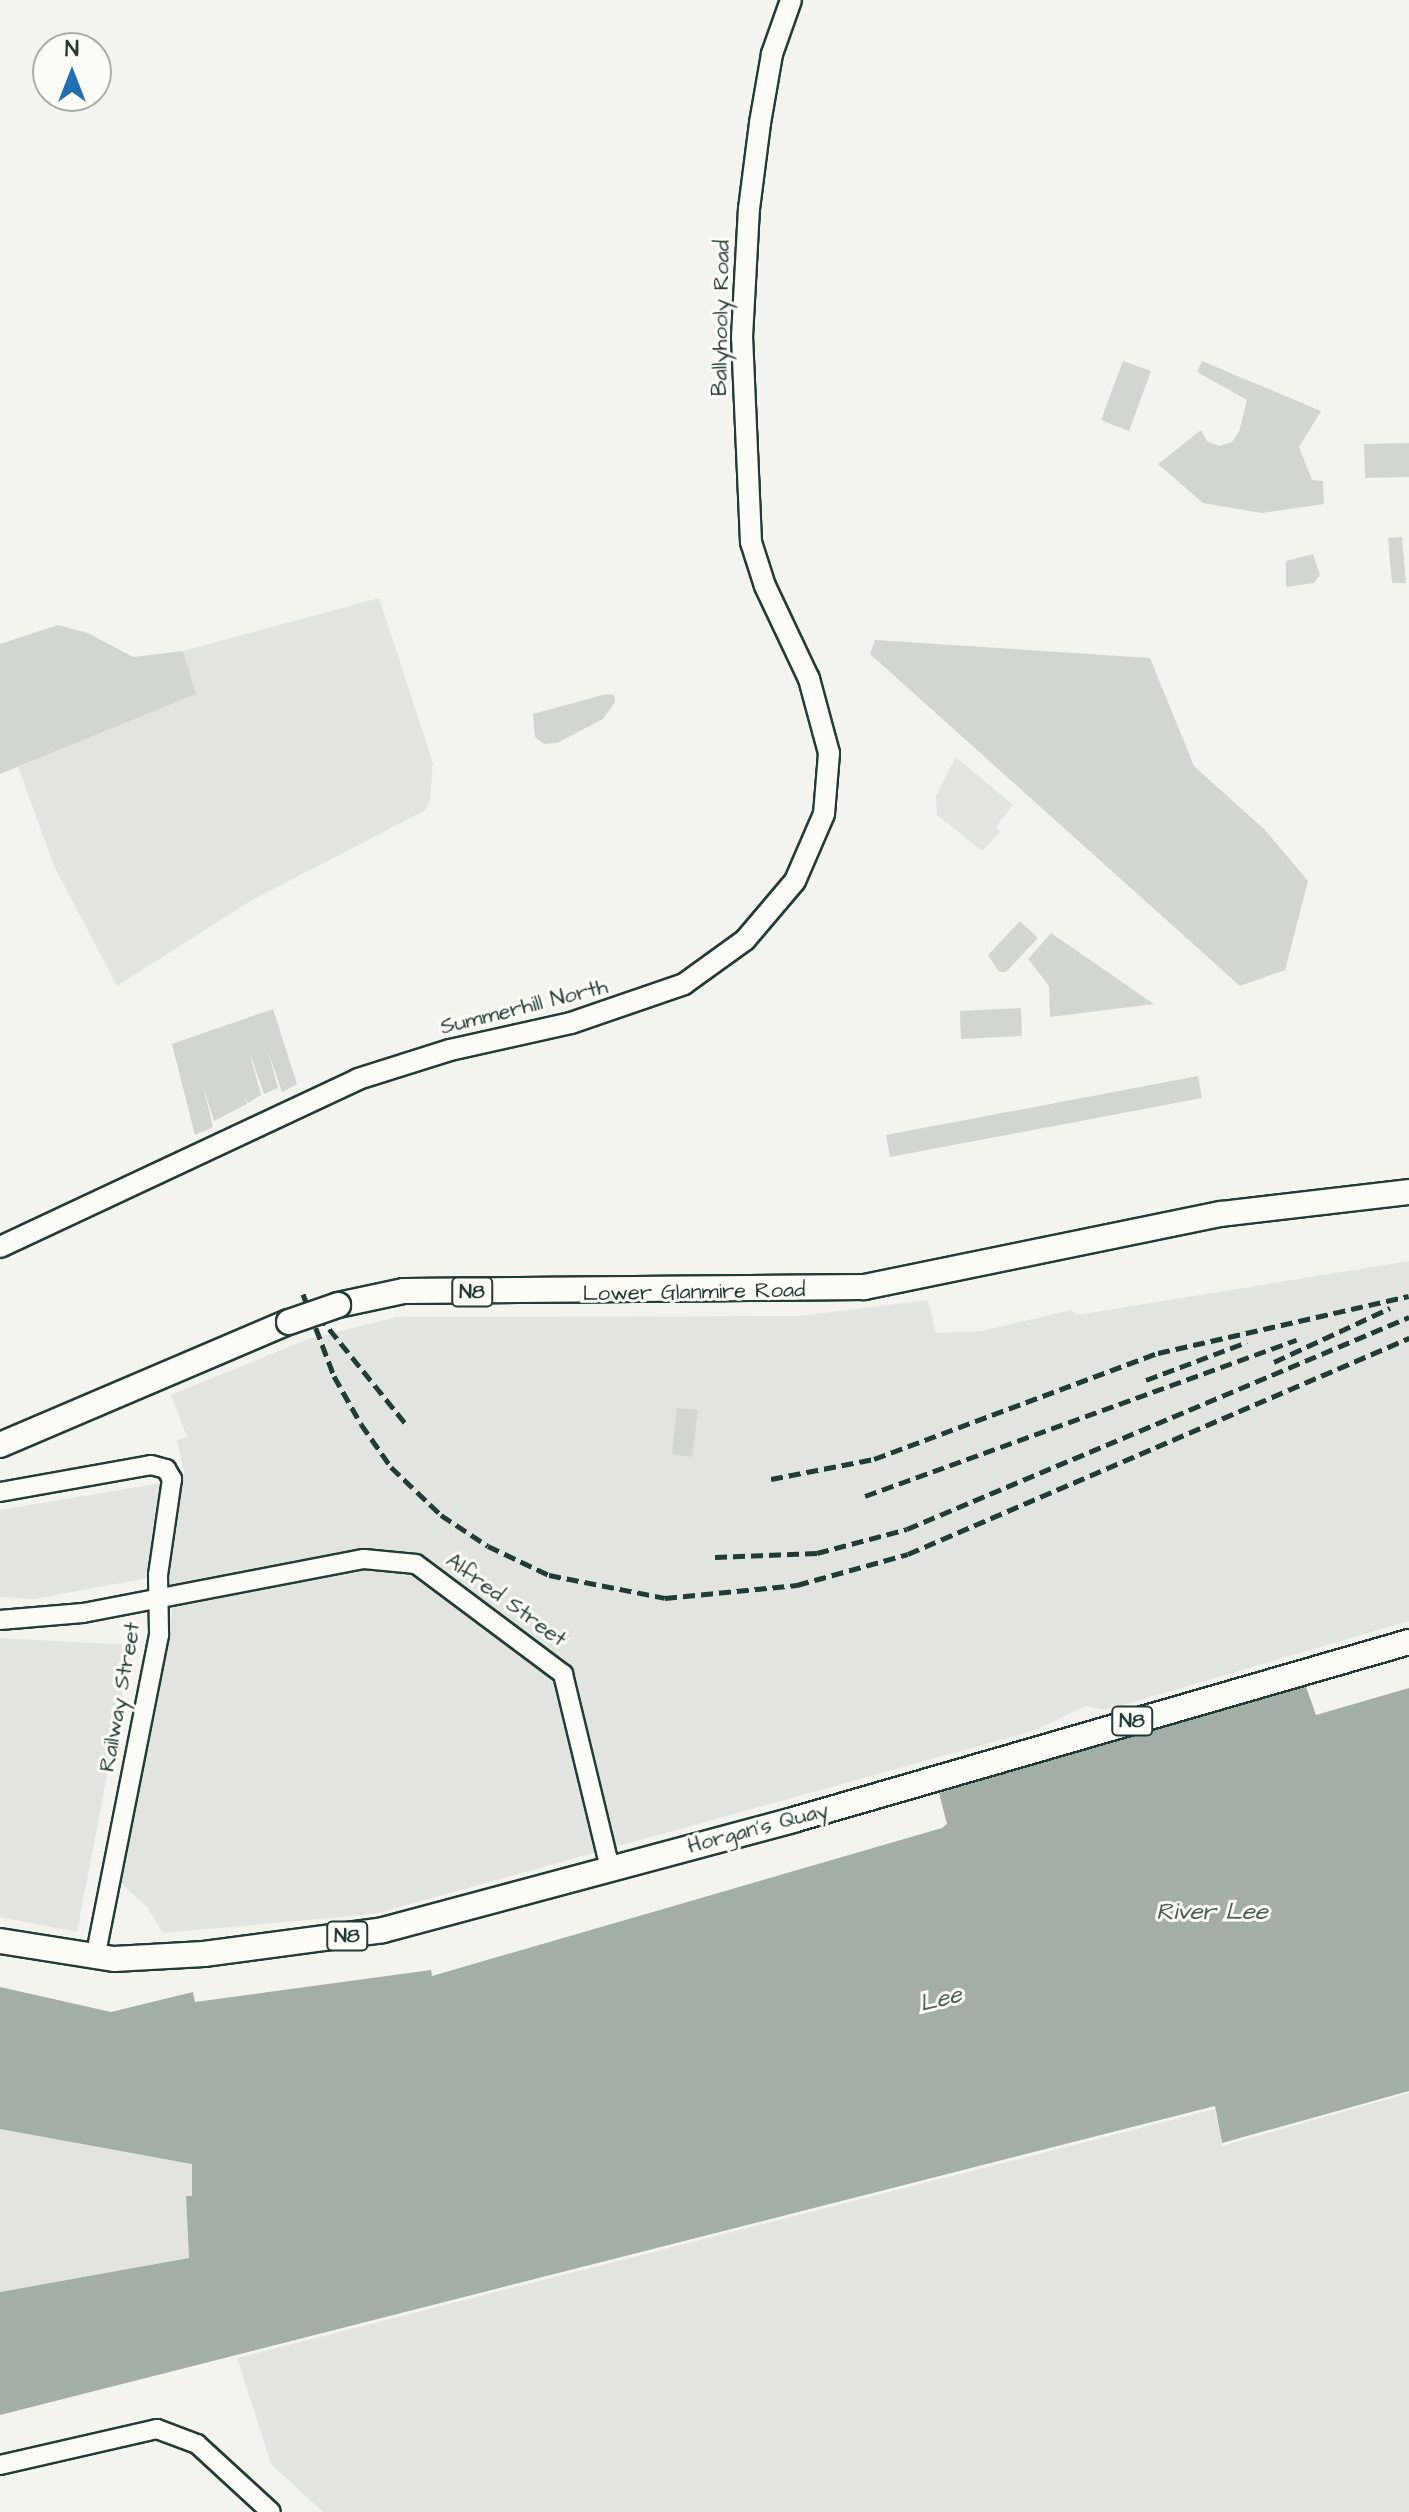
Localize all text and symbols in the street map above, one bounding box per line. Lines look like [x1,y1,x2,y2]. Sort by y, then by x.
north arrow [32,32,112,112]
text: N [65,34,79,65]
street label: Ballyhooly Road [706,240,736,396]
street label: Summerhill North [438,973,610,1041]
road number: N8 [450,1276,494,1308]
street label: Lower Glanmire Road [582,1277,806,1307]
street label: Alfred Street [441,1547,571,1653]
street label: Railway Street [94,1620,146,1774]
road number: N8 [1110,1705,1154,1737]
street label: Horgan's Quay [685,1796,831,1860]
water label: River Lee [1156,1899,1268,1927]
road number: N8 [325,1920,369,1952]
water label: Lee [917,1981,965,2019]

